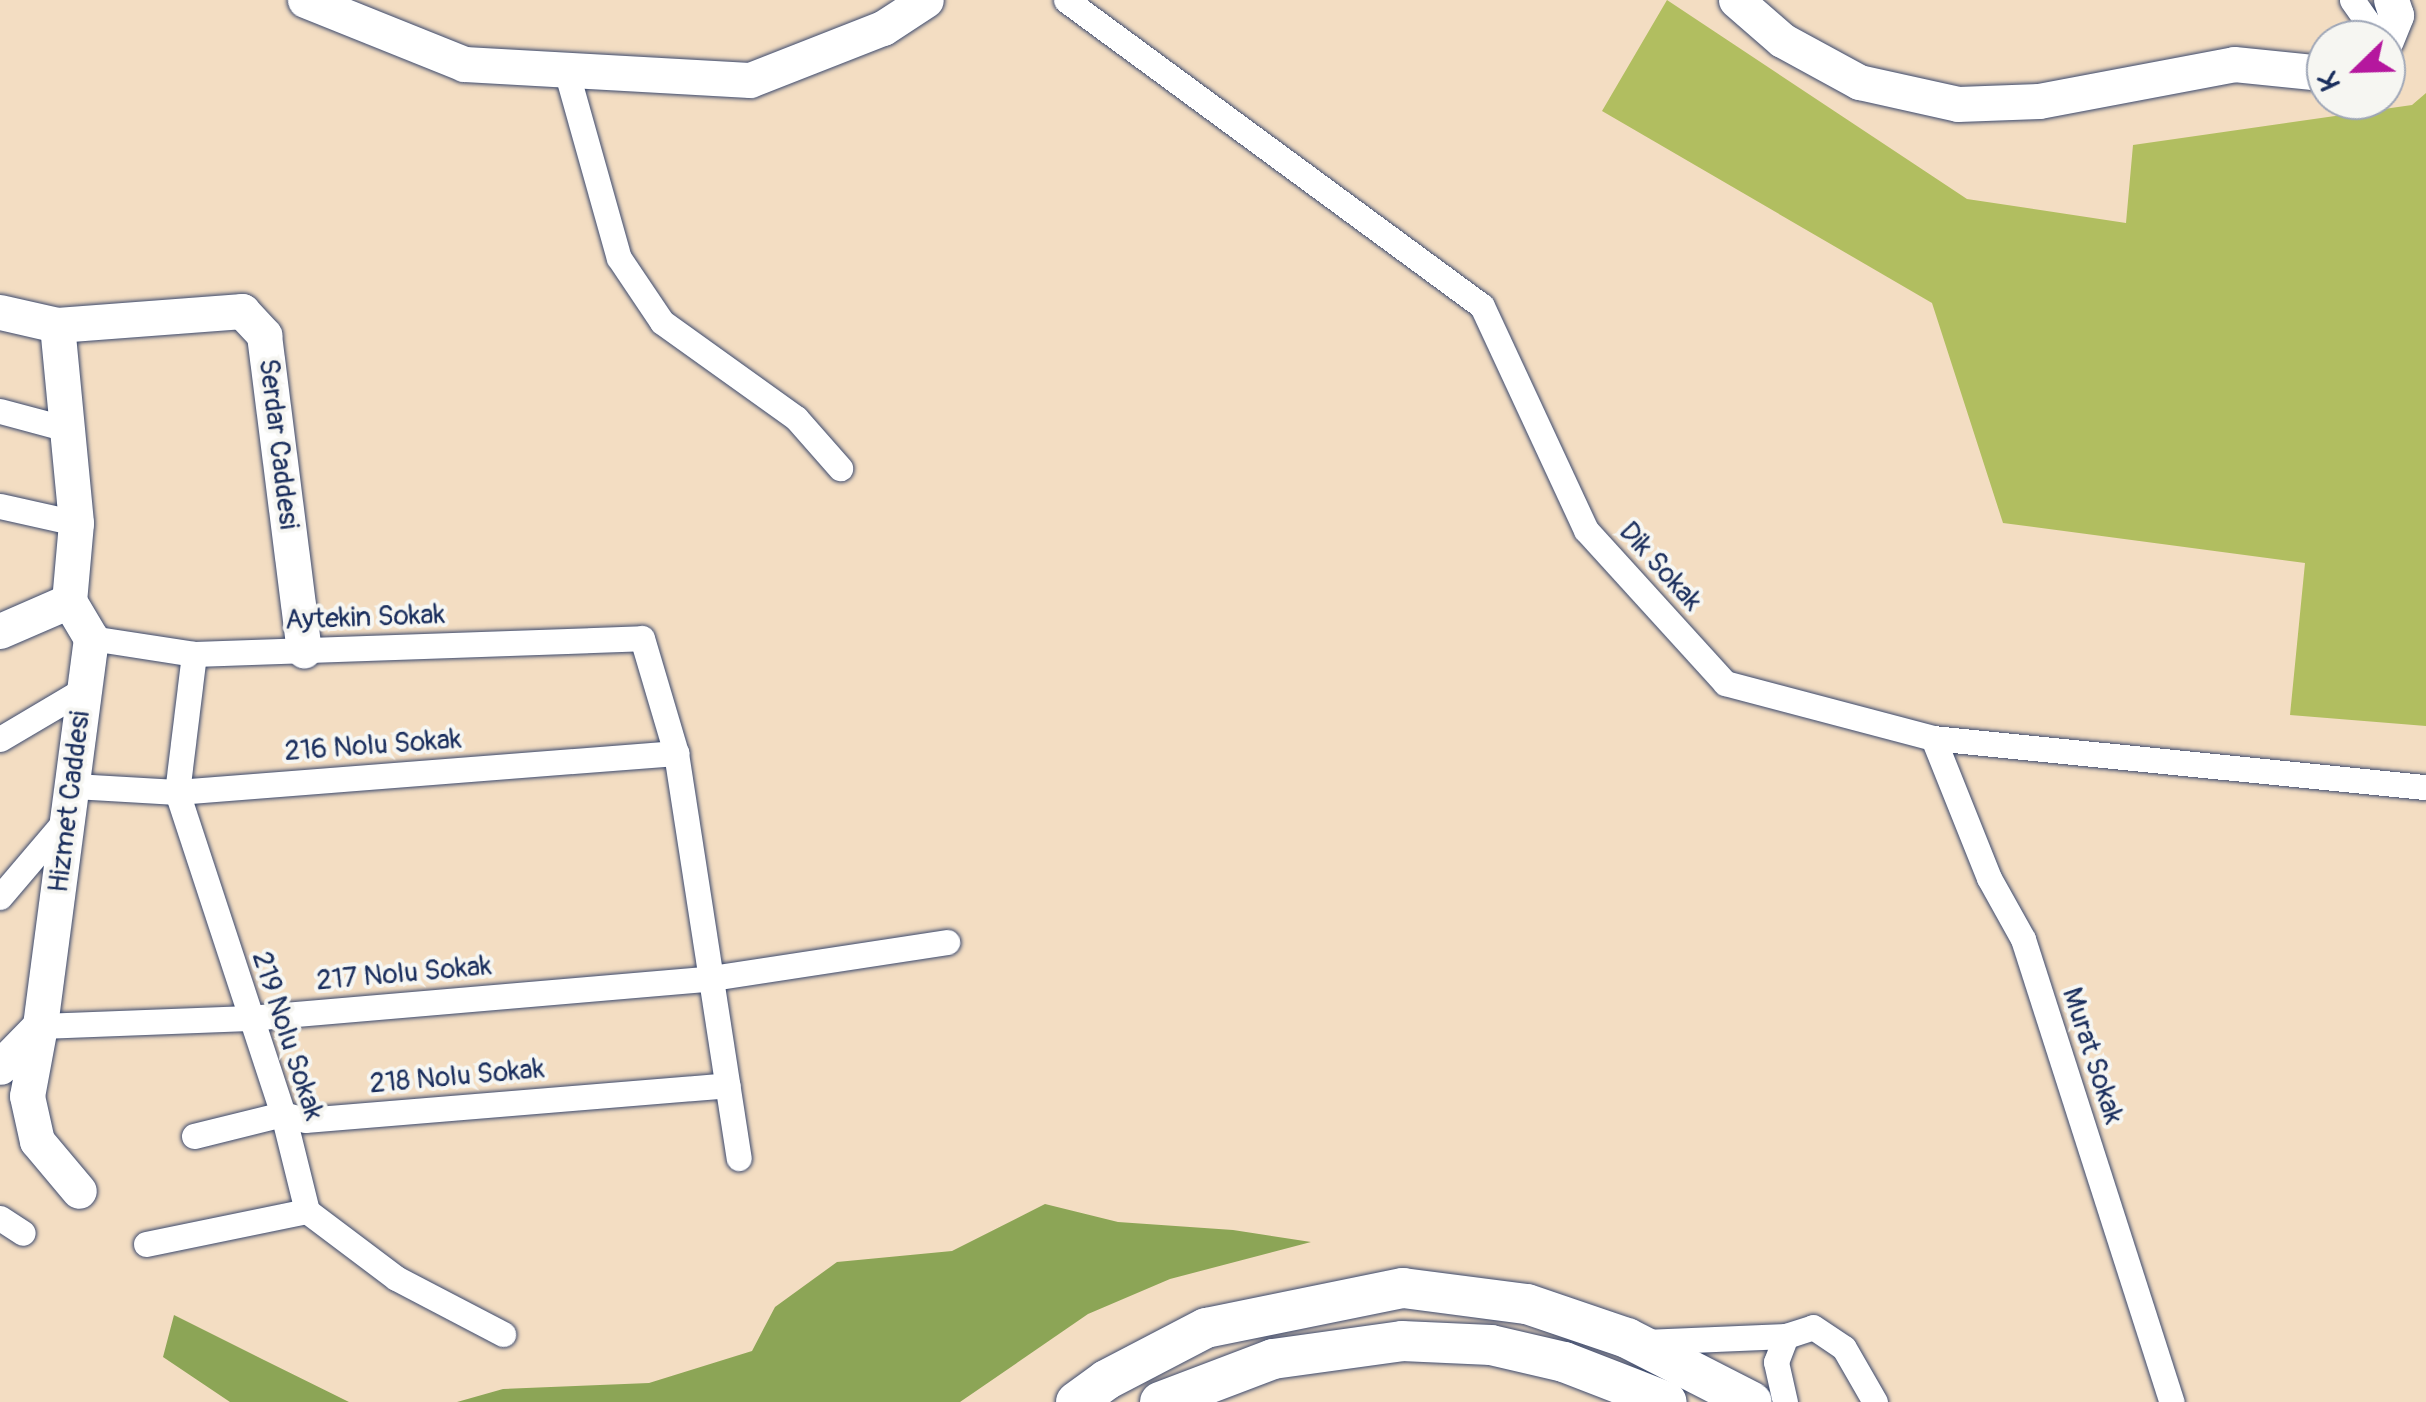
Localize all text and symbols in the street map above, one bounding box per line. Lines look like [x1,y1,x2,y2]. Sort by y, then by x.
north arrow [2306,20,2406,120]
text: K [2310,67,2349,96]
street label: Serdar Caddesi [251,357,305,531]
street label: Dik Sokak [1611,516,1709,618]
street label: Aytekin Sokak [284,598,446,638]
street label: Hizmet Caddesi [42,709,98,895]
street label: 216 Nolu Sokak [283,723,463,769]
street label: 219 Nolu Sokak [244,947,330,1125]
street label: 217 Nolu Sokak [315,950,493,998]
street label: Murat Sokak [2054,984,2130,1128]
street label: 218 Nolu Sokak [368,1053,546,1101]

